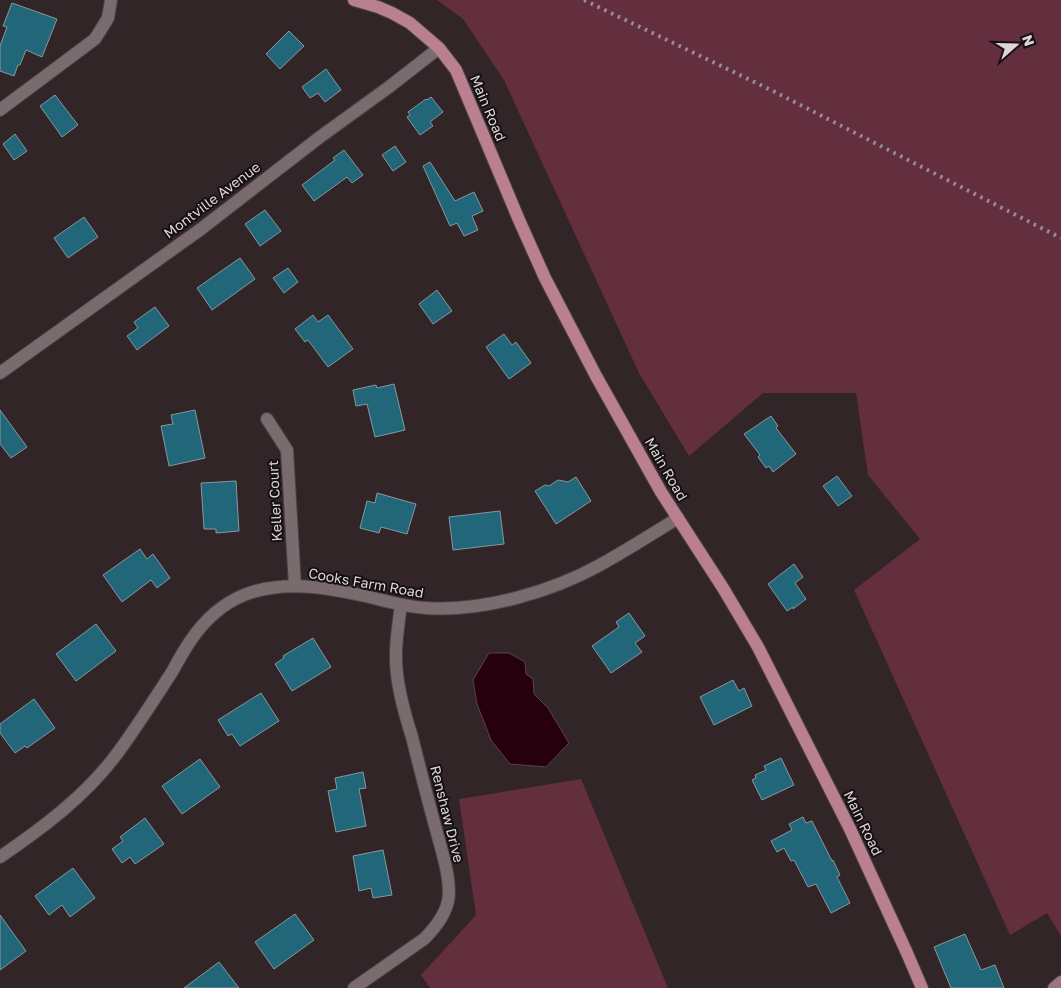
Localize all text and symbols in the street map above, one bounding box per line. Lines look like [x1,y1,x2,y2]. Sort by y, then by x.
north arrow [991,20,1041,70]
text: N [1019,32,1038,48]
street label: Main Road [467,72,510,143]
street label: Montville Avenue [160,158,263,241]
street label: Main Road [642,434,691,503]
street label: Keller Court [264,460,285,542]
street label: Cooks Farm Road [307,564,425,601]
street label: Renshaw Drive [427,764,468,864]
street label: Main Road [840,788,886,858]

